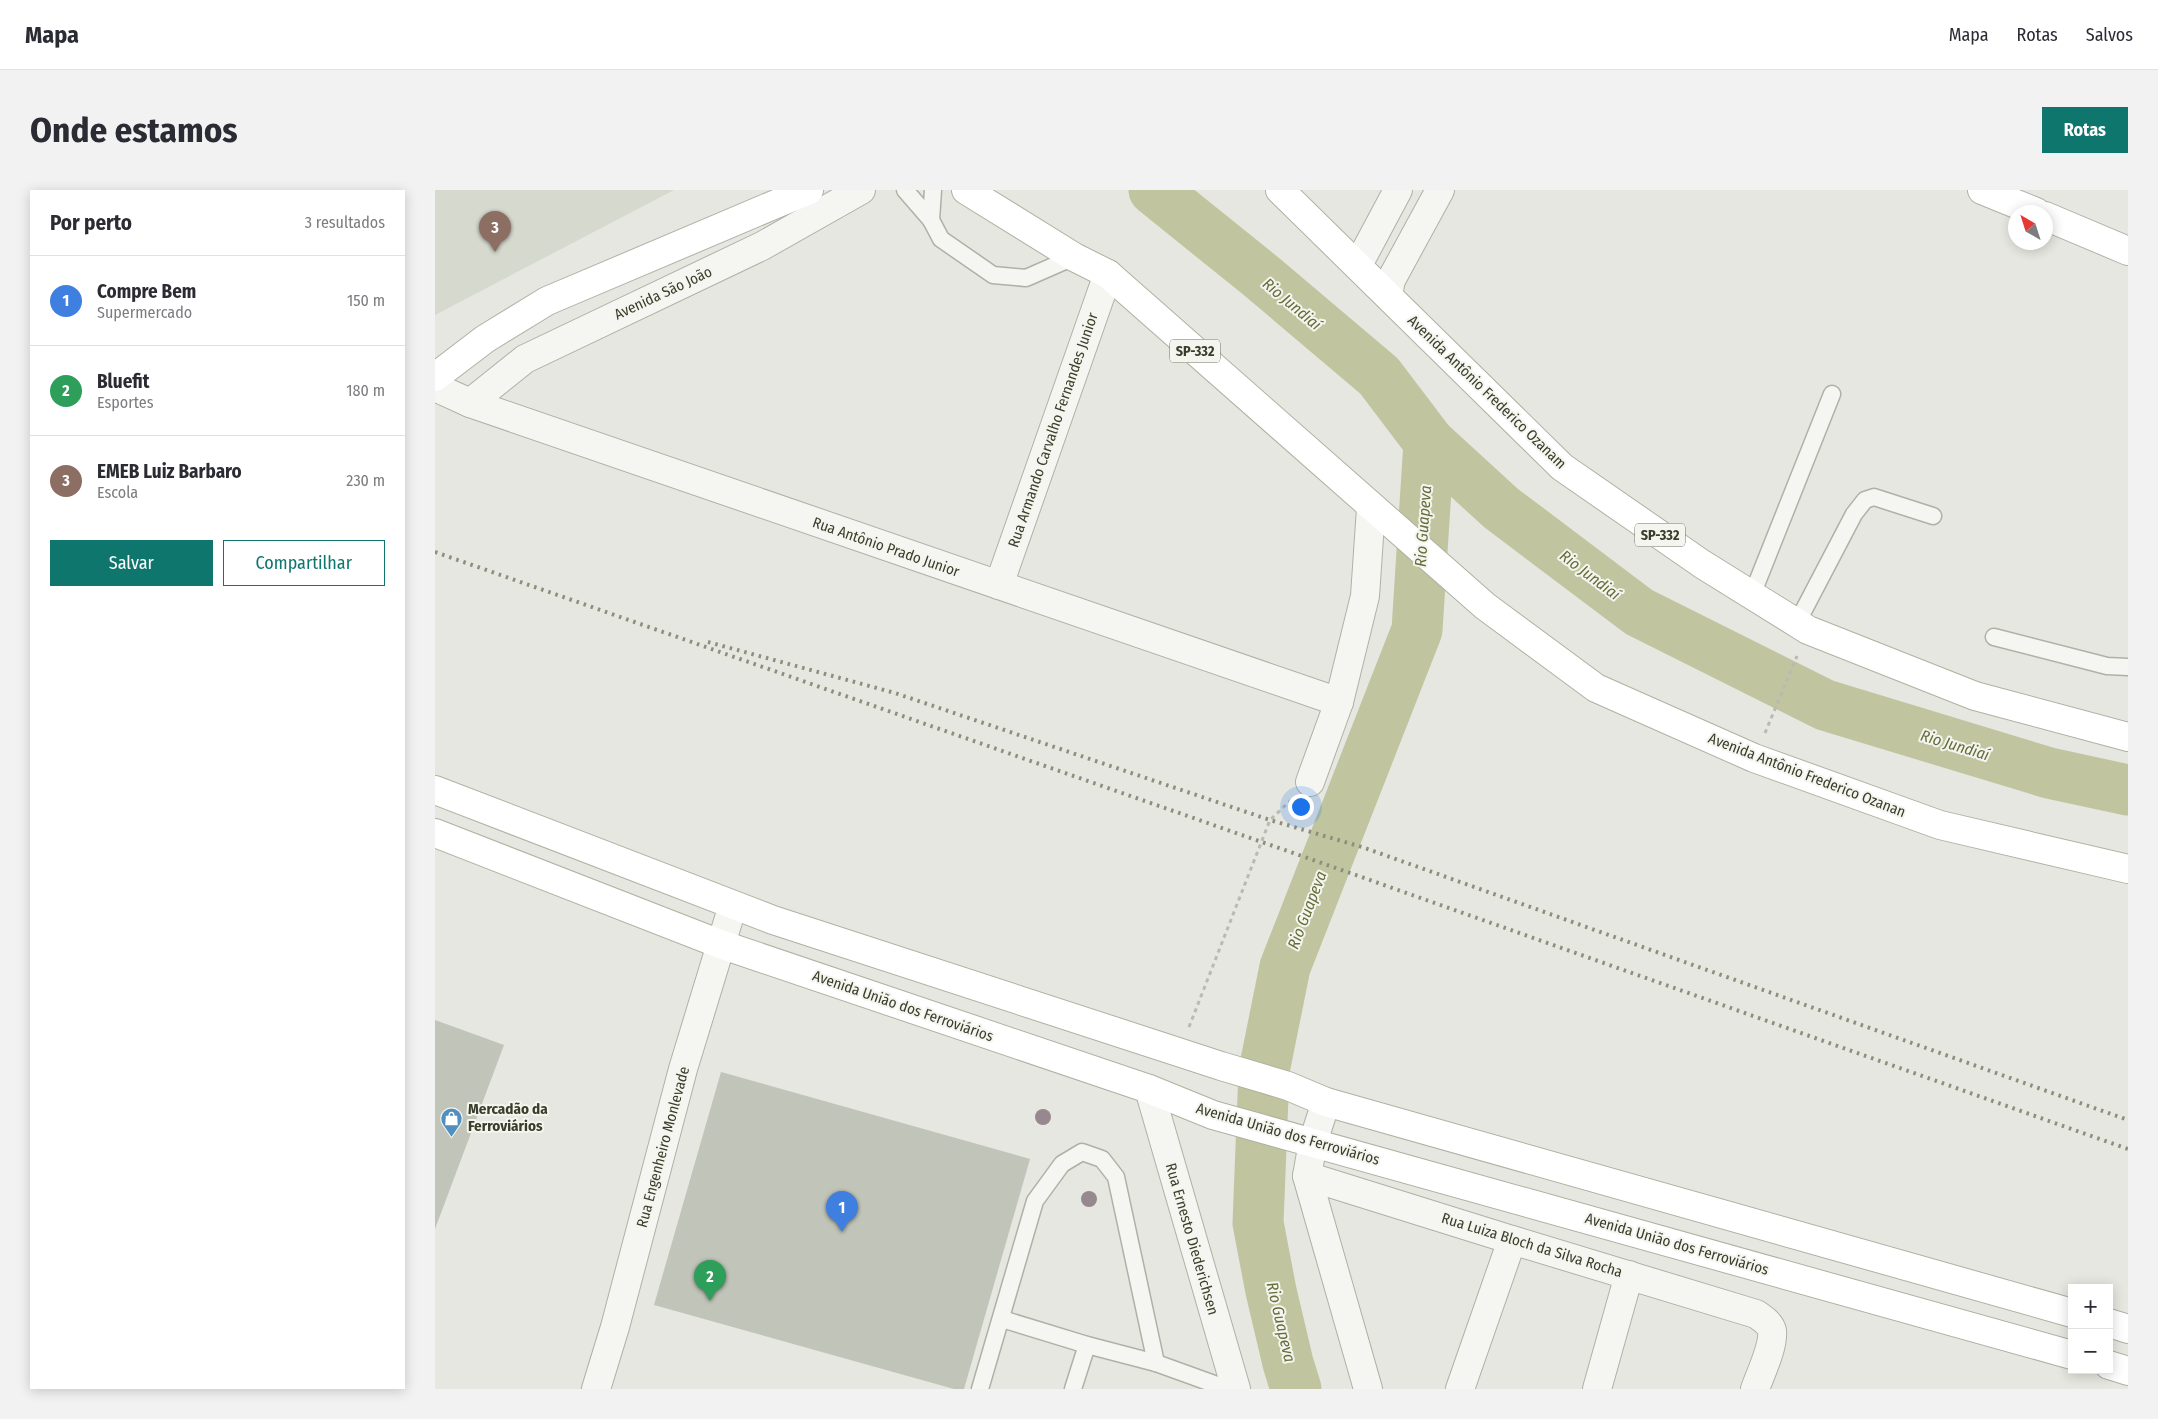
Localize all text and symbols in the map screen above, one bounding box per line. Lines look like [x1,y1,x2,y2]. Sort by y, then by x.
text: Mapa [25,21,79,49]
text: Mapa [1949,24,1989,46]
text: Rotas [2017,24,2058,46]
text: Salvos [2086,24,2133,46]
button: Rotas [2042,107,2128,153]
text: Onde estamos [30,109,238,151]
north arrow [2008,205,2053,250]
text: Por perto [50,210,132,236]
pin: 3 [479,211,511,252]
text: 3 resultados [305,213,385,232]
street label: Avenida São João [611,262,715,324]
water label: Rio Jundiaí [1259,274,1326,335]
text: Compre Bem [97,280,196,303]
text: 1 [63,291,69,310]
text: 150 m [347,291,385,310]
text: Supermercado [97,303,192,322]
street label: Rua Armando Carvalho Fernandes Junior [1004,309,1102,550]
street label: Avenida Antônio Frederico Ozanam [1404,311,1570,473]
road number: SP-332 [1170,340,1220,362]
text: Bluefit [97,370,149,393]
text: 2 [62,381,70,400]
text: 180 m [346,381,385,400]
text: Esportes [97,393,154,412]
text: EMEB Luiz Barbaro [97,460,242,483]
text: 3 [62,471,70,490]
text: 230 m [346,471,385,490]
text: Escola [97,483,138,502]
water label: Rio Guapeva [1411,485,1435,567]
street label: Rua Antônio Prado Junior [810,513,963,581]
road number: SP-332 [1635,524,1685,546]
button: Salvar [50,540,213,586]
button: Compartilhar [223,540,385,586]
water label: Rio Jundiaí [1556,546,1625,604]
water label: Rio Jundiaí [1918,726,1992,765]
street label: Avenida Antônio Frederico Ozanan [1706,729,1908,821]
your location [1288,794,1314,820]
water label: Rio Guapeva [1283,868,1331,952]
street label: Avenida União dos Ferroviários [810,967,996,1045]
street label: Rua Engenheiro Monlevade [633,1064,693,1230]
street label: Avenida União dos Ferroviários [1194,1099,1382,1169]
place label: Mercadão da Ferroviários [468,1100,548,1135]
shop icon: Mercadão da Ferroviários [440,1106,464,1137]
street label: Rua Ernesto Diederichsen [1162,1161,1222,1317]
pin: 1 [826,1191,858,1232]
street label: Rua Luiza Bloch da Silva Rocha [1439,1209,1625,1281]
street label: Avenida União dos Ferroviários [1583,1209,1771,1279]
pin: 2 [694,1260,726,1301]
water label: Rio Guapeva [1263,1280,1299,1364]
map controls [2068,1284,2113,1374]
button: + [2068,1284,2113,1329]
button: − [2068,1329,2113,1374]

